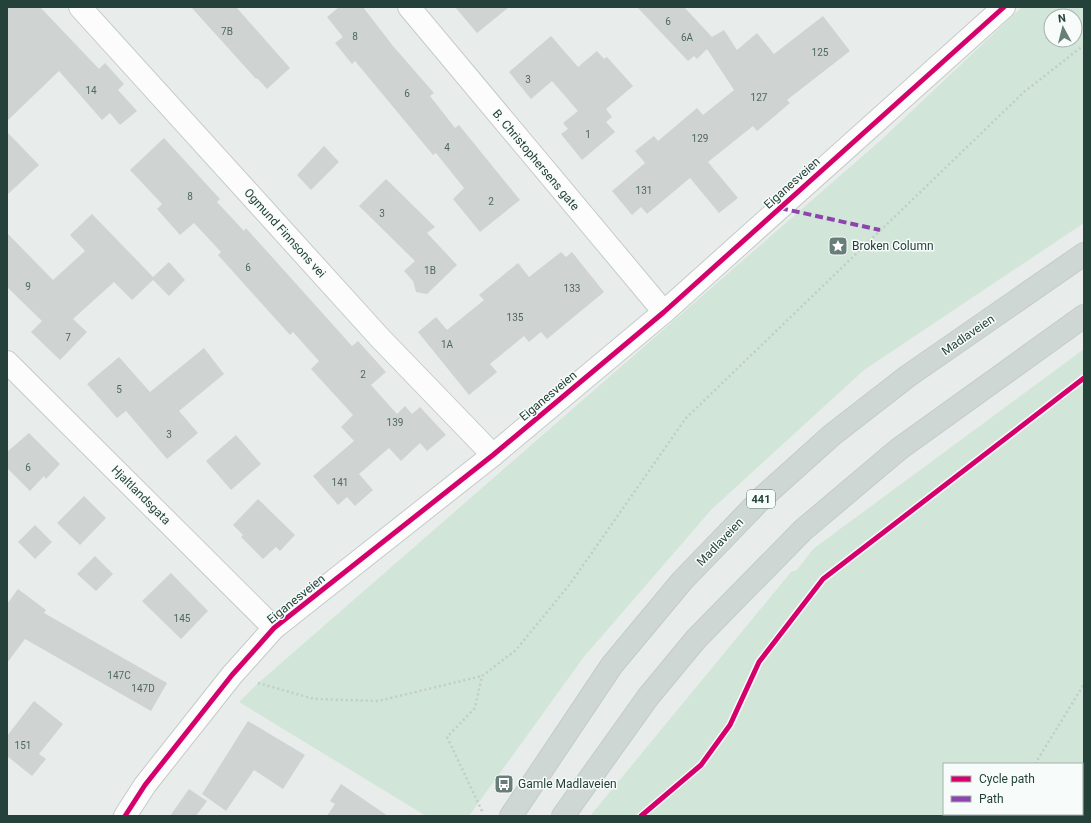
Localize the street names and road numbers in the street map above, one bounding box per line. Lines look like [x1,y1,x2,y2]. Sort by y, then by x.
street label: B. Christophersens gate [490,107,582,213]
street label: Eiganesveien [761,154,823,212]
street label: Ogmund Finnsons vei [241,186,329,281]
street label: Madlaveien [939,312,997,358]
street label: Eiganesveien [517,368,579,424]
street label: Hjaltlandsgata [109,463,173,527]
road number: 441 [747,490,775,508]
street label: Madlaveien [694,515,746,569]
street label: Eiganesveien [264,571,328,627]

